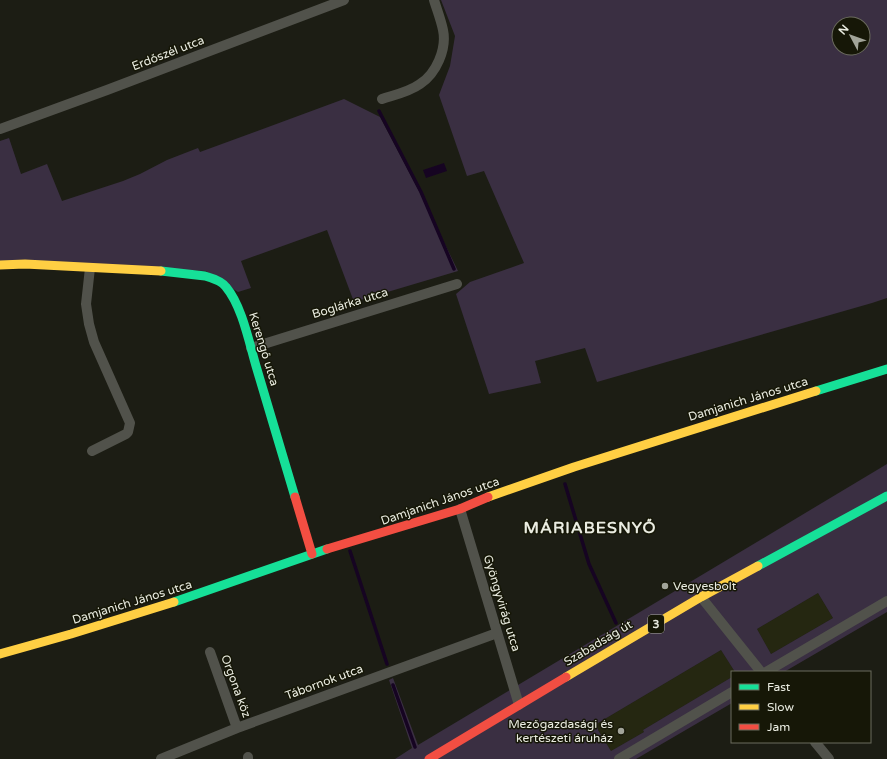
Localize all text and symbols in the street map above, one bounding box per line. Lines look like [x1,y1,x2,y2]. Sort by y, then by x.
north arrow [831,16,871,56]
text: N [836,22,852,37]
street label: Erdőszél utca [130,33,206,73]
street label: Boglárka utca [310,285,390,321]
street label: Kerengő utca [246,310,282,388]
street label: Damjanich János utca [686,374,810,424]
street label: Damjanich János utca [379,474,501,528]
district label: MÁRIABESNYŐ [523,518,657,538]
street label: Gyöngyvirág utca [481,553,523,653]
street label: Damjanich János utca [70,577,194,627]
place label: Vegyesbolt [673,579,737,593]
marker: Vegyesbolt [660,581,670,591]
road number: 3 [648,615,664,633]
street label: Szabadság út [561,617,635,669]
street label: Orgona köz [218,653,254,719]
street label: Tábornok utca [283,661,365,703]
legend [731,671,871,743]
text: Fast [767,680,791,694]
text: Slow [767,700,794,714]
place label: Mezőgazdasági és kertészeti áruház [508,717,613,745]
text: Jam [767,720,790,734]
marker: Mezőgazdasági és kertészeti áruház [616,726,626,736]

